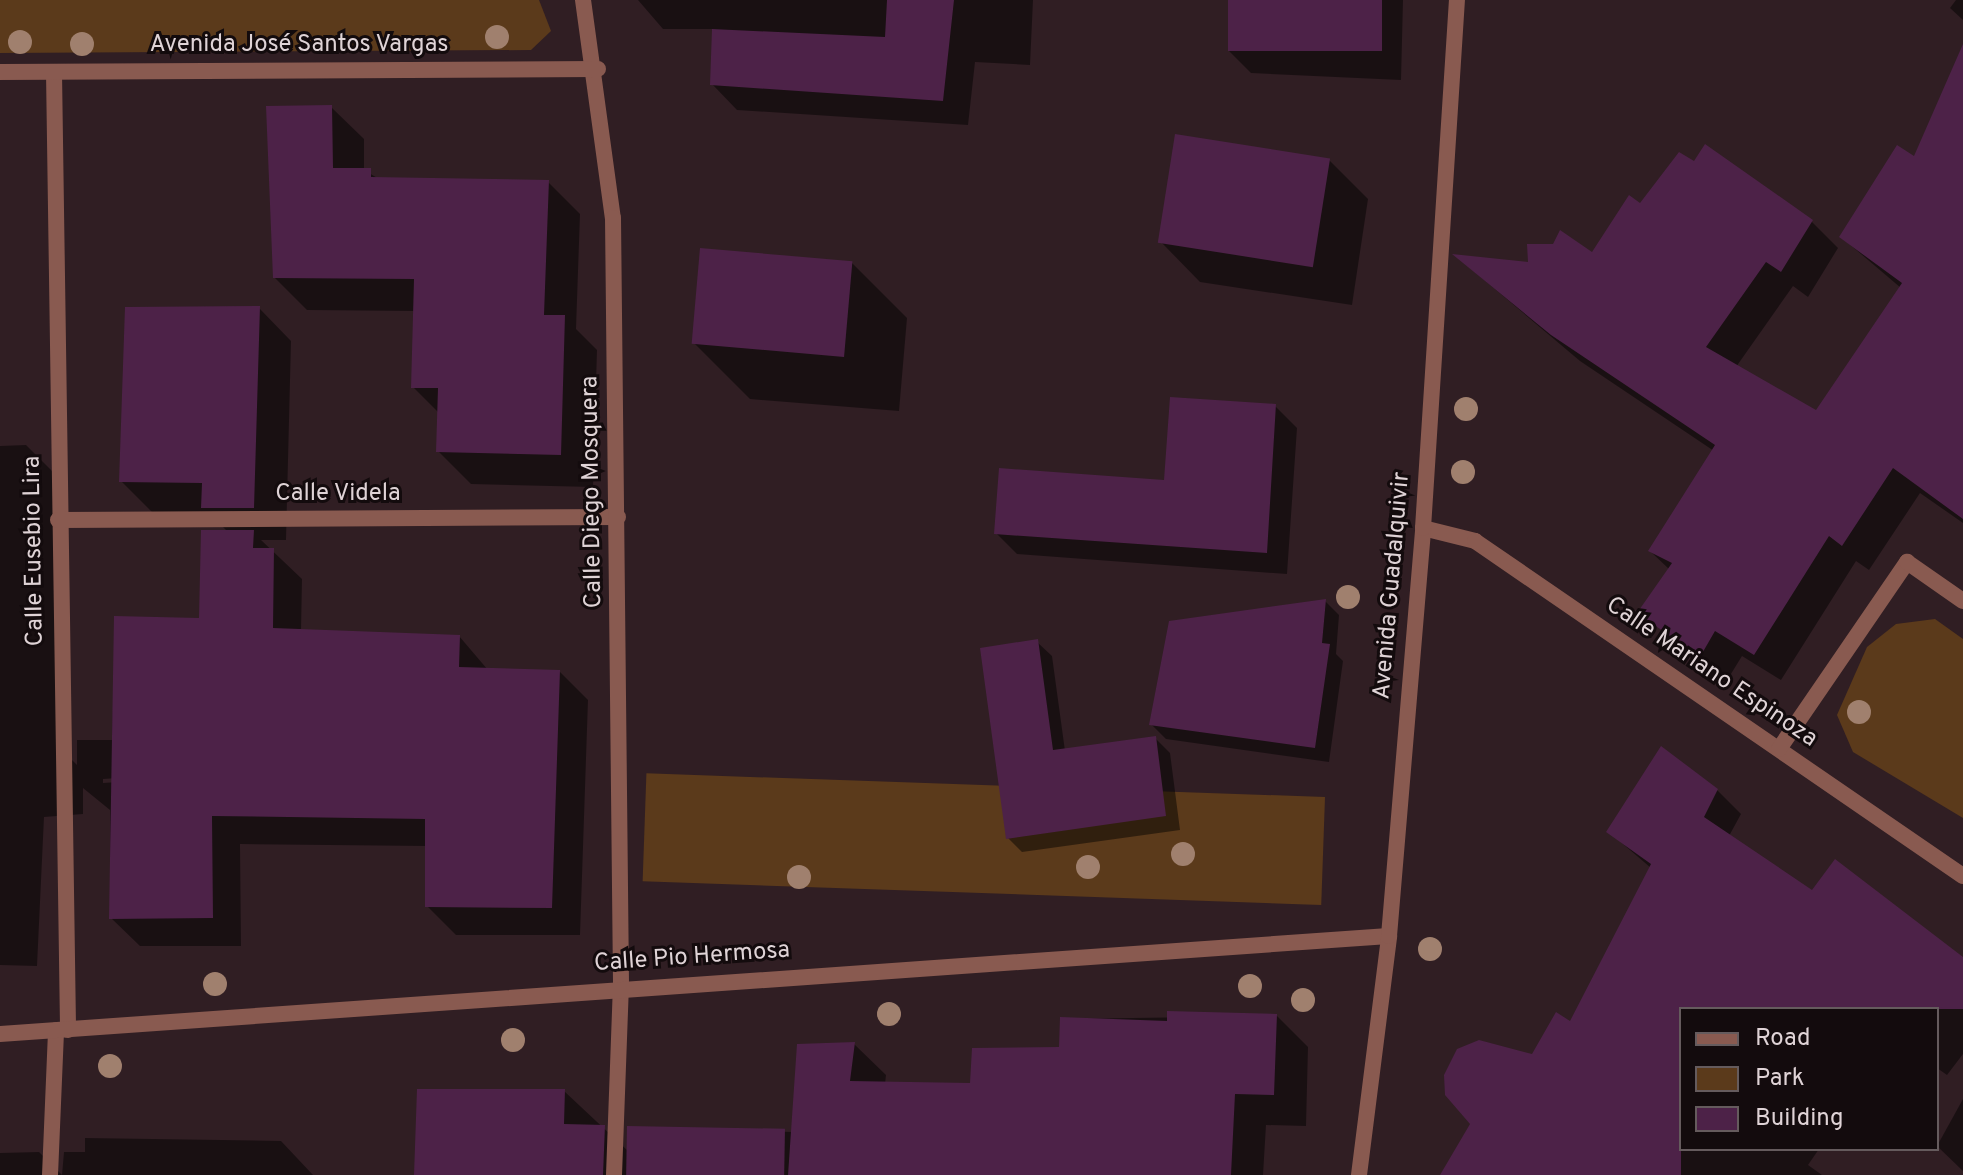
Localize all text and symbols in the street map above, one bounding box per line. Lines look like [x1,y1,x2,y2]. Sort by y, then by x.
street label: Avenida José Santos Vargas [149,32,449,60]
street label: Calle Diego Mosquera [577,375,609,609]
street label: Calle Eusebio Lira [19,455,51,647]
street label: Avenida Guadalquivir [1369,471,1417,701]
street label: Calle Videla [275,481,401,509]
street label: Calle Mariano Espinoza [1600,592,1822,754]
street label: Calle Pio Hermosa [593,937,791,979]
legend [1679,1007,1939,1151]
text: Road [1755,1024,1811,1054]
text: Park [1755,1064,1805,1094]
text: Building [1755,1104,1844,1134]

